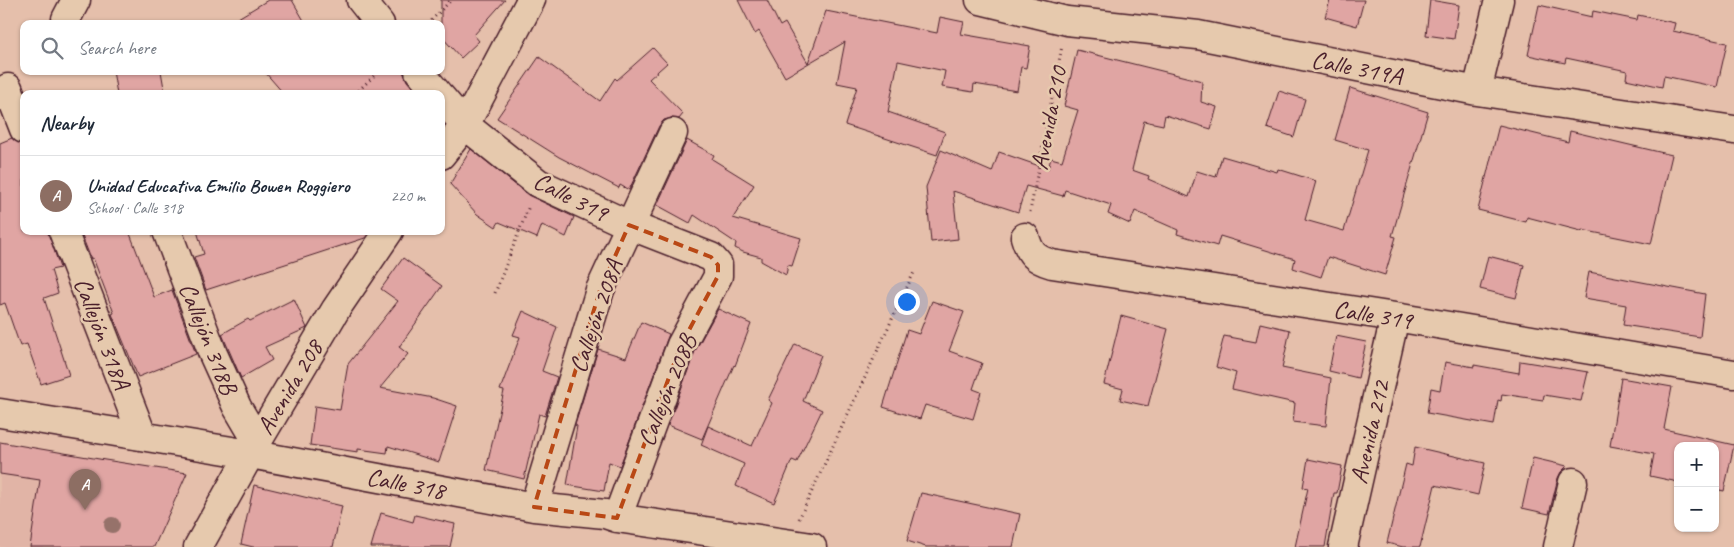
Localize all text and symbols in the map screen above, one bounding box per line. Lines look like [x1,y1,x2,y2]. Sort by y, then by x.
search box [20,20,445,75]
icon: search [38,34,66,62]
text: Search here [78,36,155,60]
street label: Calle 319A [1309,44,1406,93]
street label: Avenida 210 [1023,62,1075,173]
text: Nearby [40,110,93,136]
street label: Calle 319 [528,165,615,230]
text: Unidad Educativa Emilio Bowen Roggiero [87,174,350,198]
text: A [52,186,60,206]
text: 220 m [391,186,425,206]
text: School · Calle 318 [87,198,183,218]
street label: Callejón 208A [562,255,631,377]
street label: Callejón 318A [66,273,138,395]
street label: Callejón 318B [171,278,246,401]
your location [894,289,920,315]
street label: Calle 319 [1331,293,1416,337]
street label: Callejón 208B [630,328,704,451]
street label: Avenida 208 [249,332,332,441]
street label: Avenida 212 [1343,376,1398,487]
map controls [1674,442,1719,532]
button: + [1674,442,1719,487]
street label: Calle 318 [364,461,450,508]
pin: A [69,469,101,510]
button: − [1674,487,1719,532]

